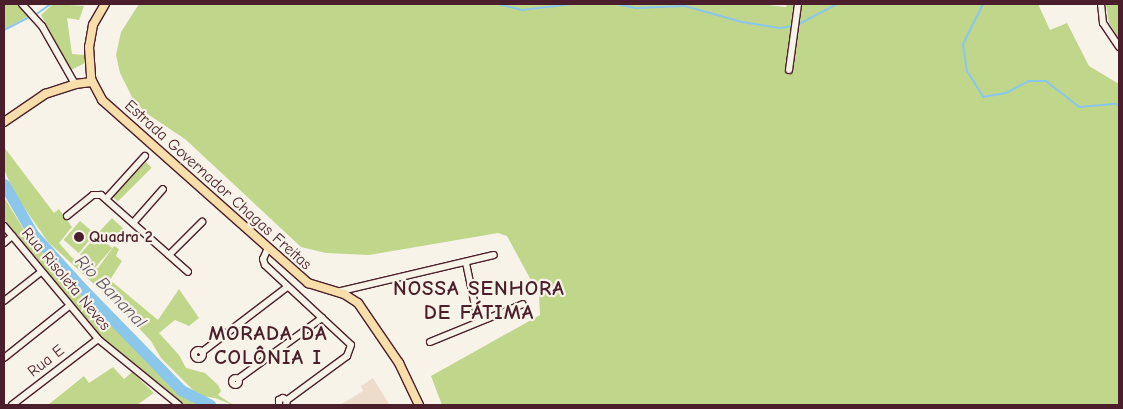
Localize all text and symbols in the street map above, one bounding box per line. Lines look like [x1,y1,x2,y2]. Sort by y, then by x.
street label: Estrada Governador Chagas Freitas [121,96,315,274]
street label: Rua Risoleta Neves [17,224,115,334]
place label: Quadra 2 [89,227,153,247]
marker: Quadra 2 [73,231,85,243]
water label: Rio Bananal [70,251,150,333]
district label: NOSSA SENHORA DE FÁTIMA [391,275,567,325]
district label: MORADA DA COLÔNIA I [207,320,329,370]
street label: Rua E [24,341,68,381]

